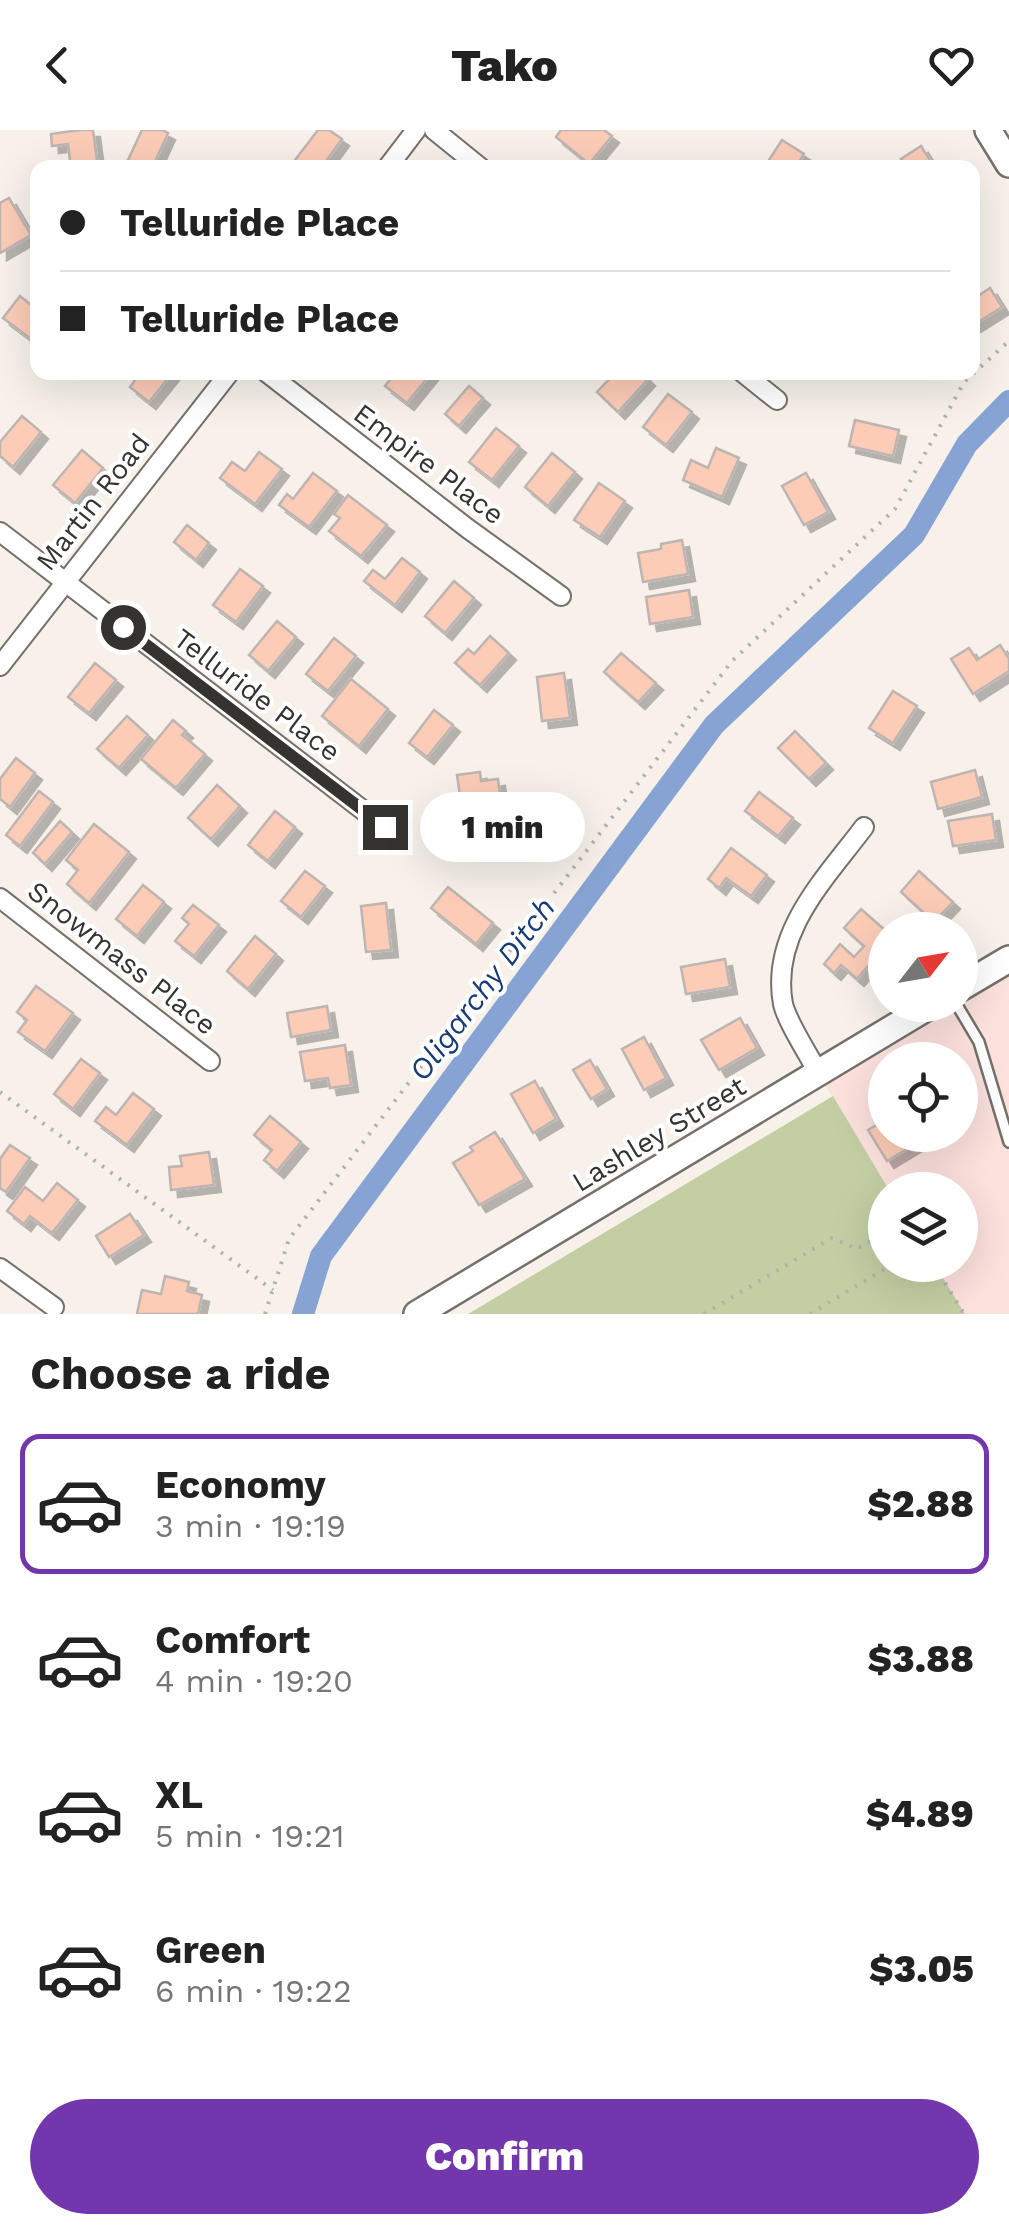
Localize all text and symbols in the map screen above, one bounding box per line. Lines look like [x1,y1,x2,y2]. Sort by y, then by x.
icon: back [30,38,85,93]
icon: heart [924,38,979,93]
text: Tako [451,39,558,92]
text: Telluride Place [120,201,399,245]
text: Telluride Place [120,297,399,341]
street label: Empire Place [347,397,511,531]
street label: Martin Road [29,427,157,577]
route start [101,605,146,650]
street label: Telluride Place [167,622,347,768]
callout: 1 min [420,792,585,862]
route end [363,805,408,850]
text: 1 min [461,808,544,846]
street label: Snowmass Place [21,874,223,1042]
water label: Oligarchy Ditch [402,891,562,1087]
north arrow [868,912,978,1022]
map controls [868,912,978,1282]
button: locate [868,1042,978,1152]
street label: Lashley Street [566,1069,752,1199]
button: layers [868,1172,978,1282]
text: Choose a ride [30,1347,330,1400]
icon: car [35,1459,125,1549]
text: Economy [155,1463,326,1507]
text: $2.88 [867,1482,974,1526]
text: 3 min · 19:19 [155,1507,346,1545]
icon: car [35,1614,125,1704]
text: Comfort [155,1618,310,1662]
text: $3.88 [867,1637,974,1681]
text: 4 min · 19:20 [155,1662,353,1700]
icon: car [35,1769,125,1859]
text: XL [155,1773,203,1817]
text: $4.89 [866,1792,974,1836]
text: 5 min · 19:21 [155,1817,345,1855]
icon: car [35,1924,125,2014]
text: Green [155,1928,266,1972]
text: $3.05 [869,1947,974,1991]
text: 6 min · 19:22 [155,1972,352,2010]
button: Confirm [30,2099,979,2214]

